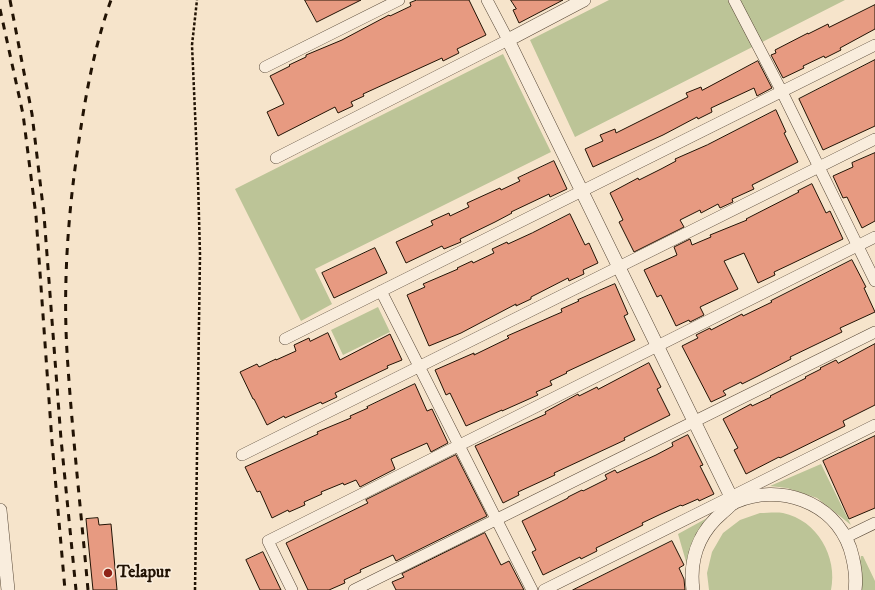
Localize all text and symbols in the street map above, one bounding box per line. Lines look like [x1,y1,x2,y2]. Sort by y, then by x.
place label: Telapur [117,563,171,583]
marker: Telapur [102,567,114,579]

